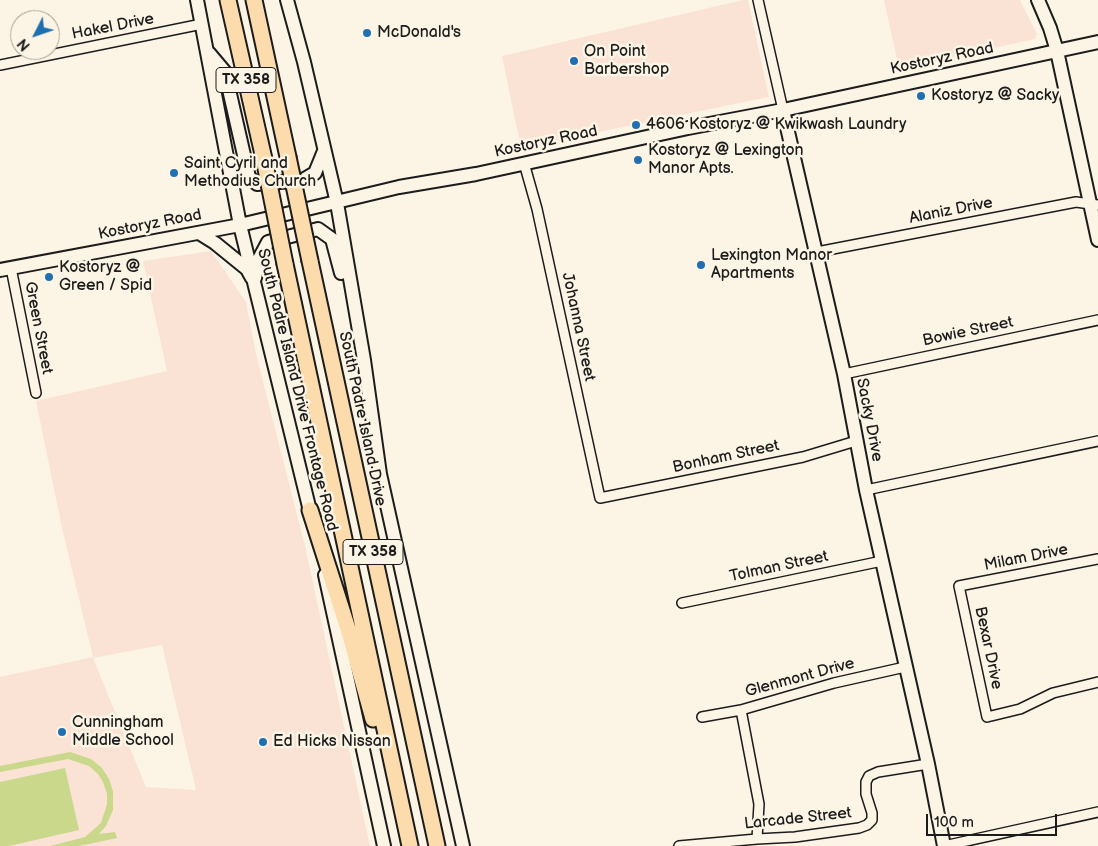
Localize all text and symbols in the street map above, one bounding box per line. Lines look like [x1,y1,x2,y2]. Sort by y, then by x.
north arrow [10,10,60,60]
street label: Hakel Drive [70,10,156,44]
place label: McDonald's [377,23,461,43]
marker: McDonald's [361,27,373,39]
text: N [14,35,34,54]
street label: Kostoryz Road [889,39,995,79]
place label: On Point Barbershop [584,42,669,80]
marker: On Point Barbershop [568,55,580,67]
road number: TX 358 [216,68,276,92]
place label: Kostoryz @ Sacky [931,86,1059,106]
marker: Kostoryz @ Sacky [915,90,927,102]
place label: 4606 Kostoryz @ Kwikwash Laundry [646,115,906,135]
marker: 4606 Kostoryz @ Kwikwash Laundry [630,119,642,131]
street label: Kostoryz Road [493,122,599,162]
place label: Kostoryz @ Lexington Manor Apts. [648,141,804,179]
place label: Saint Cyril and Methodius Church [184,154,316,192]
marker: Kostoryz @ Lexington Manor Apts. [632,154,644,166]
marker: Saint Cyril and Methodius Church [168,167,180,179]
street label: Alaniz Drive [908,194,994,228]
street label: Kostoryz Road [97,206,203,244]
place label: Lexington Manor Apartments [711,246,832,284]
street label: South Padre Island Drive Frontage Road [253,247,341,533]
place label: Kostoryz @ Green / Spid [59,258,152,296]
marker: Lexington Manor Apartments [695,259,707,271]
marker: Kostoryz @ Green / Spid [43,271,55,283]
street label: Johanna Street [557,271,599,383]
street label: Green Street [20,280,56,376]
street label: Bowie Street [921,313,1015,351]
street label: South Padre Island Drive [334,330,390,508]
street label: Sacky Drive [852,377,886,463]
street label: Bonham Street [671,436,781,478]
road number: TX 358 [343,540,403,564]
street label: Milam Drive [982,540,1070,576]
street label: Tolman Street [728,547,830,587]
street label: Bexar Drive [970,605,1006,691]
street label: Glenmont Drive [743,654,857,702]
place label: Cunningham Middle School [72,713,174,751]
marker: Cunningham Middle School [56,726,68,738]
place label: Ed Hicks Nissan [273,732,391,752]
marker: Ed Hicks Nissan [257,736,269,748]
street label: Larcade Street [743,804,853,834]
scale bar [928,804,1059,836]
text: 100 m [934,813,974,832]

